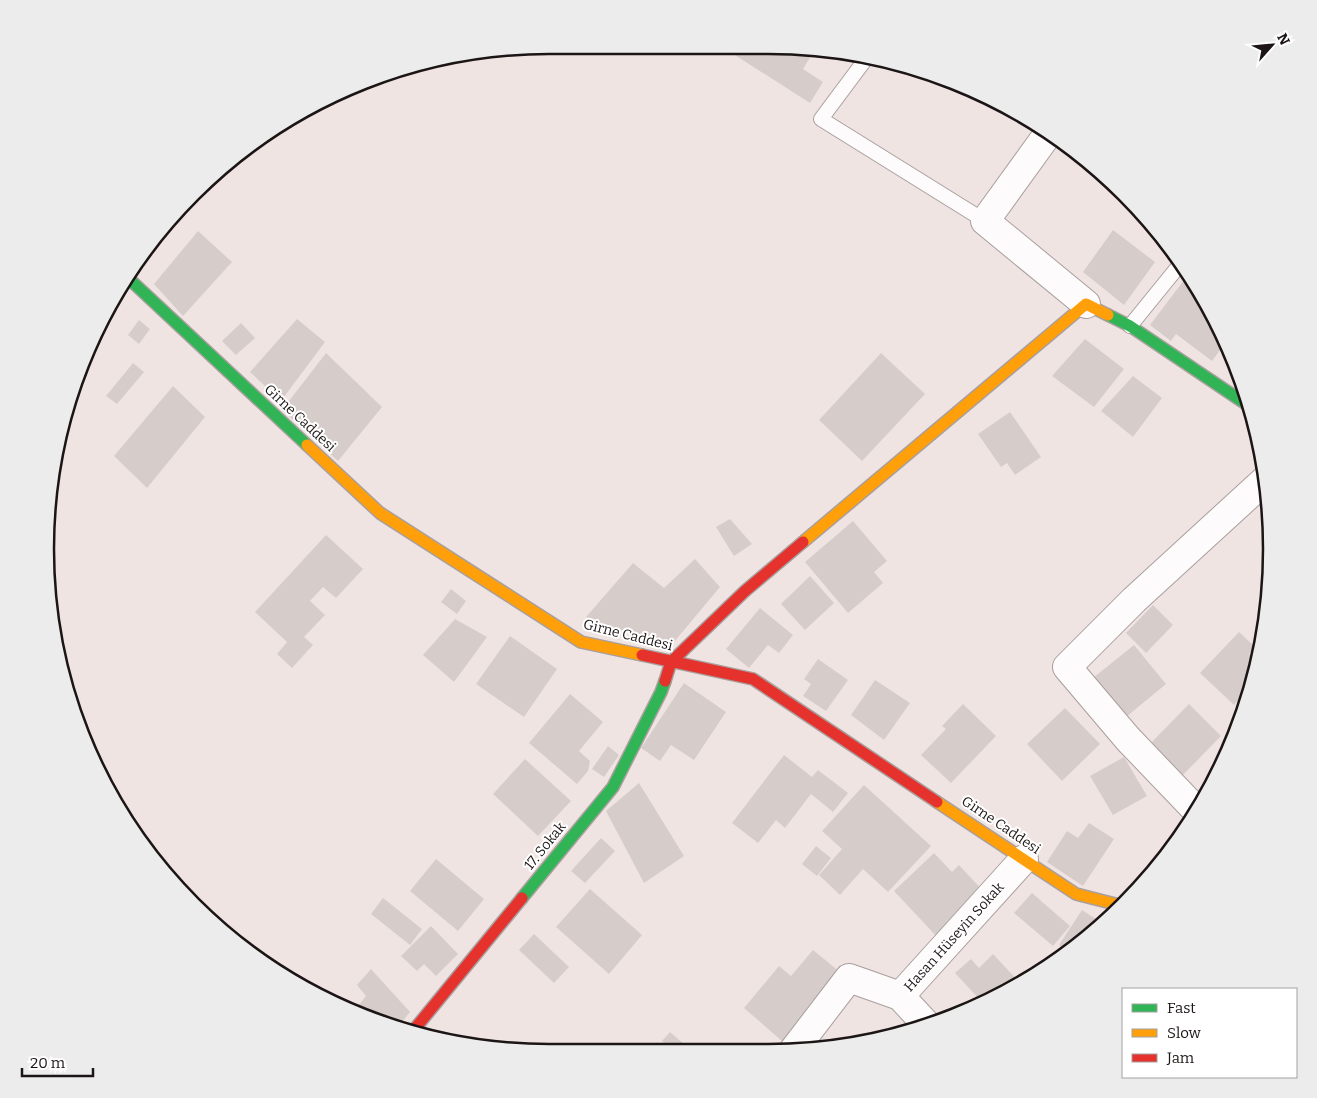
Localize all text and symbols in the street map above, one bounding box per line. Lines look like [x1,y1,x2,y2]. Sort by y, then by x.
north arrow [1247,20,1297,70]
text: N [1273,31,1293,48]
street label: Girne Caddesi [261,381,339,455]
street label: Girne Caddesi [582,616,674,654]
street label: Girne Caddesi [958,792,1044,858]
street label: 17. Sokak [521,819,569,873]
street label: Hasan Hüseyin Sokak [901,879,1008,995]
legend [1122,988,1297,1078]
text: Fast [1167,999,1196,1017]
text: Slow [1167,1024,1202,1042]
scale bar [22,1046,94,1078]
text: Jam [1166,1049,1195,1067]
text: 20 m [30,1054,66,1072]

